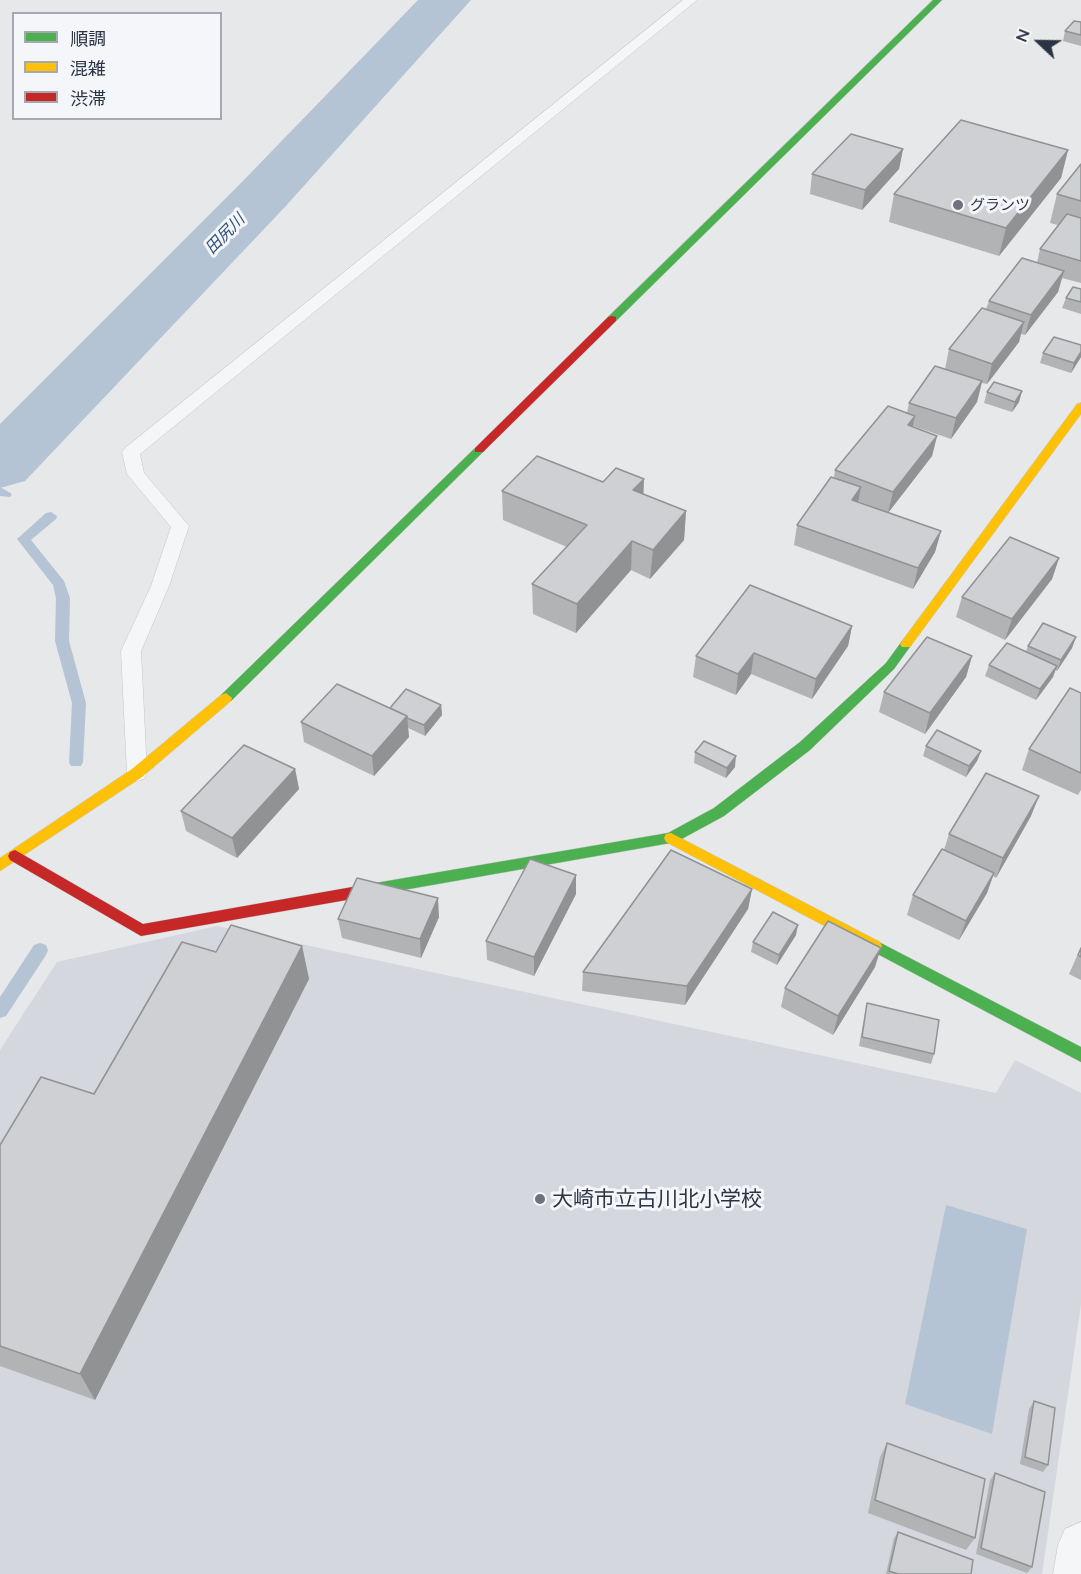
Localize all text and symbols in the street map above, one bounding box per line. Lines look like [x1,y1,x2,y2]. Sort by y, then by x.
legend [12,12,222,120]
north arrow [1009,12,1069,72]
text: N [1011,26,1033,44]
text: 順調 [70,27,106,49]
text: 混雑 [70,57,106,79]
text: 渋滞 [70,87,106,109]
place label: グランツ [970,196,1030,214]
marker: グランツ [951,198,965,212]
water label: 田尻川 [201,210,249,258]
place label: 大崎市立古川北小学校 [552,1186,762,1212]
marker: 大崎市立古川北小学校 [533,1192,547,1206]

